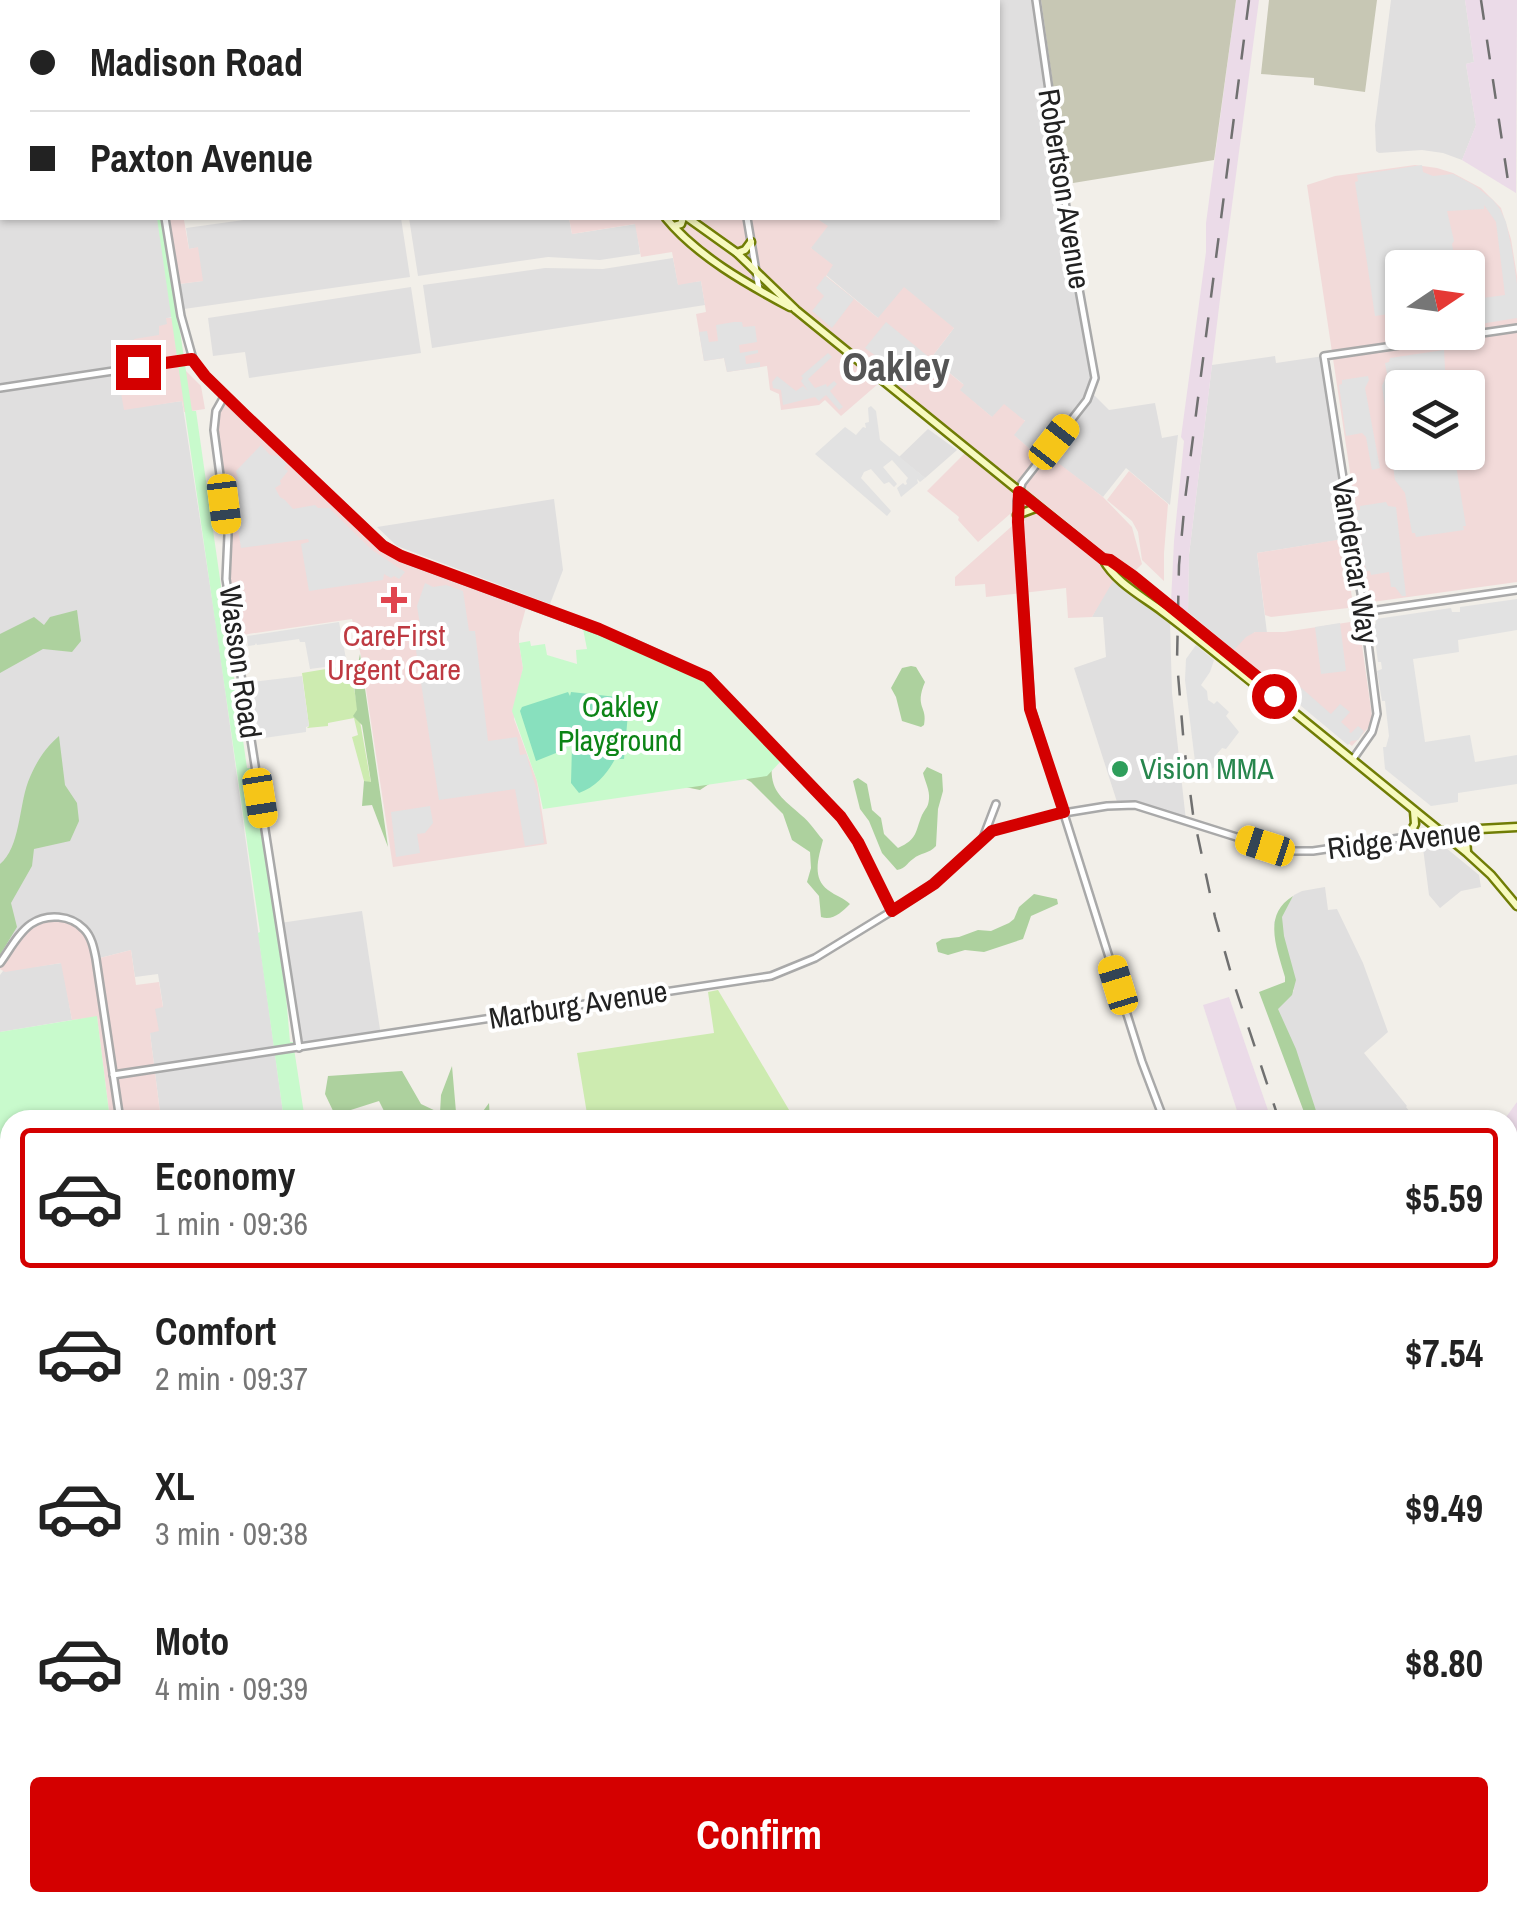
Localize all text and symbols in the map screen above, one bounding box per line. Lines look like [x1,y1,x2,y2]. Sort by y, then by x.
text: Madison Road [90,37,303,88]
street label: Robertson Avenue [1029,86,1101,292]
text: Paxton Avenue [90,133,313,184]
north arrow [1385,250,1485,350]
map controls [1385,250,1485,470]
district label: Oakley [842,340,951,393]
route end [116,345,161,390]
button: layers [1385,370,1485,470]
car [1024,409,1084,475]
car [205,472,243,536]
street label: Vandercar Way [1323,475,1389,647]
street label: Wasson Road [210,583,271,741]
marker: CareFirst Urgent Care [381,587,407,613]
place label: CareFirst Urgent Care [327,615,461,689]
route start [1252,674,1297,719]
park label: Oakley Playground [558,686,682,760]
place label: Vision MMA [1140,748,1274,788]
marker: Vision MMA [1109,758,1131,780]
car [240,766,280,830]
street label: Ridge Avenue [1325,810,1483,868]
car [1232,822,1298,870]
car [1095,952,1141,1018]
street label: Marburg Avenue [486,970,670,1038]
text: Economy [155,1151,295,1202]
icon: car [35,1153,125,1243]
text: $5.59 [1405,1173,1483,1224]
text: 1 min · 09:36 [155,1202,308,1245]
text: Comfort [155,1306,276,1357]
icon: car [35,1308,125,1398]
text: $7.54 [1405,1328,1483,1379]
text: 2 min · 09:37 [155,1357,308,1400]
text: XL [155,1461,195,1512]
icon: car [35,1463,125,1553]
text: $9.49 [1405,1483,1483,1534]
text: 3 min · 09:38 [155,1512,308,1555]
text: Moto [155,1616,229,1667]
icon: car [35,1618,125,1708]
text: $8.80 [1405,1638,1483,1689]
text: 4 min · 09:39 [155,1667,308,1710]
button: Confirm [30,1777,1488,1892]

